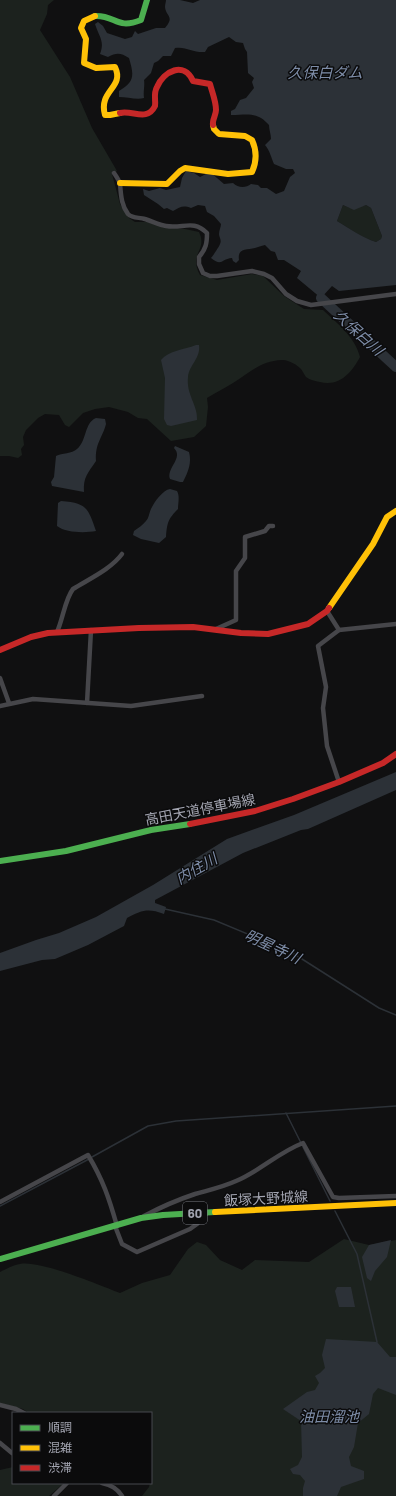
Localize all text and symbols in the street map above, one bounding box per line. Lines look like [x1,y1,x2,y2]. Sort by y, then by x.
water label: 久保白ダム [287,63,363,81]
water label: 久保白川 [331,305,389,360]
street label: 高田天道停車場線 [143,790,257,828]
water label: 内住川 [172,848,222,887]
water label: 明星寺川 [242,925,306,968]
street label: 飯塚大野城線 [224,1187,308,1209]
road number: 60 [183,1202,207,1224]
water label: 油田溜池 [299,1407,361,1425]
legend [12,1412,152,1484]
text: 順調 [48,1420,72,1434]
text: 混雑 [48,1440,72,1454]
text: 渋滞 [48,1460,72,1474]

